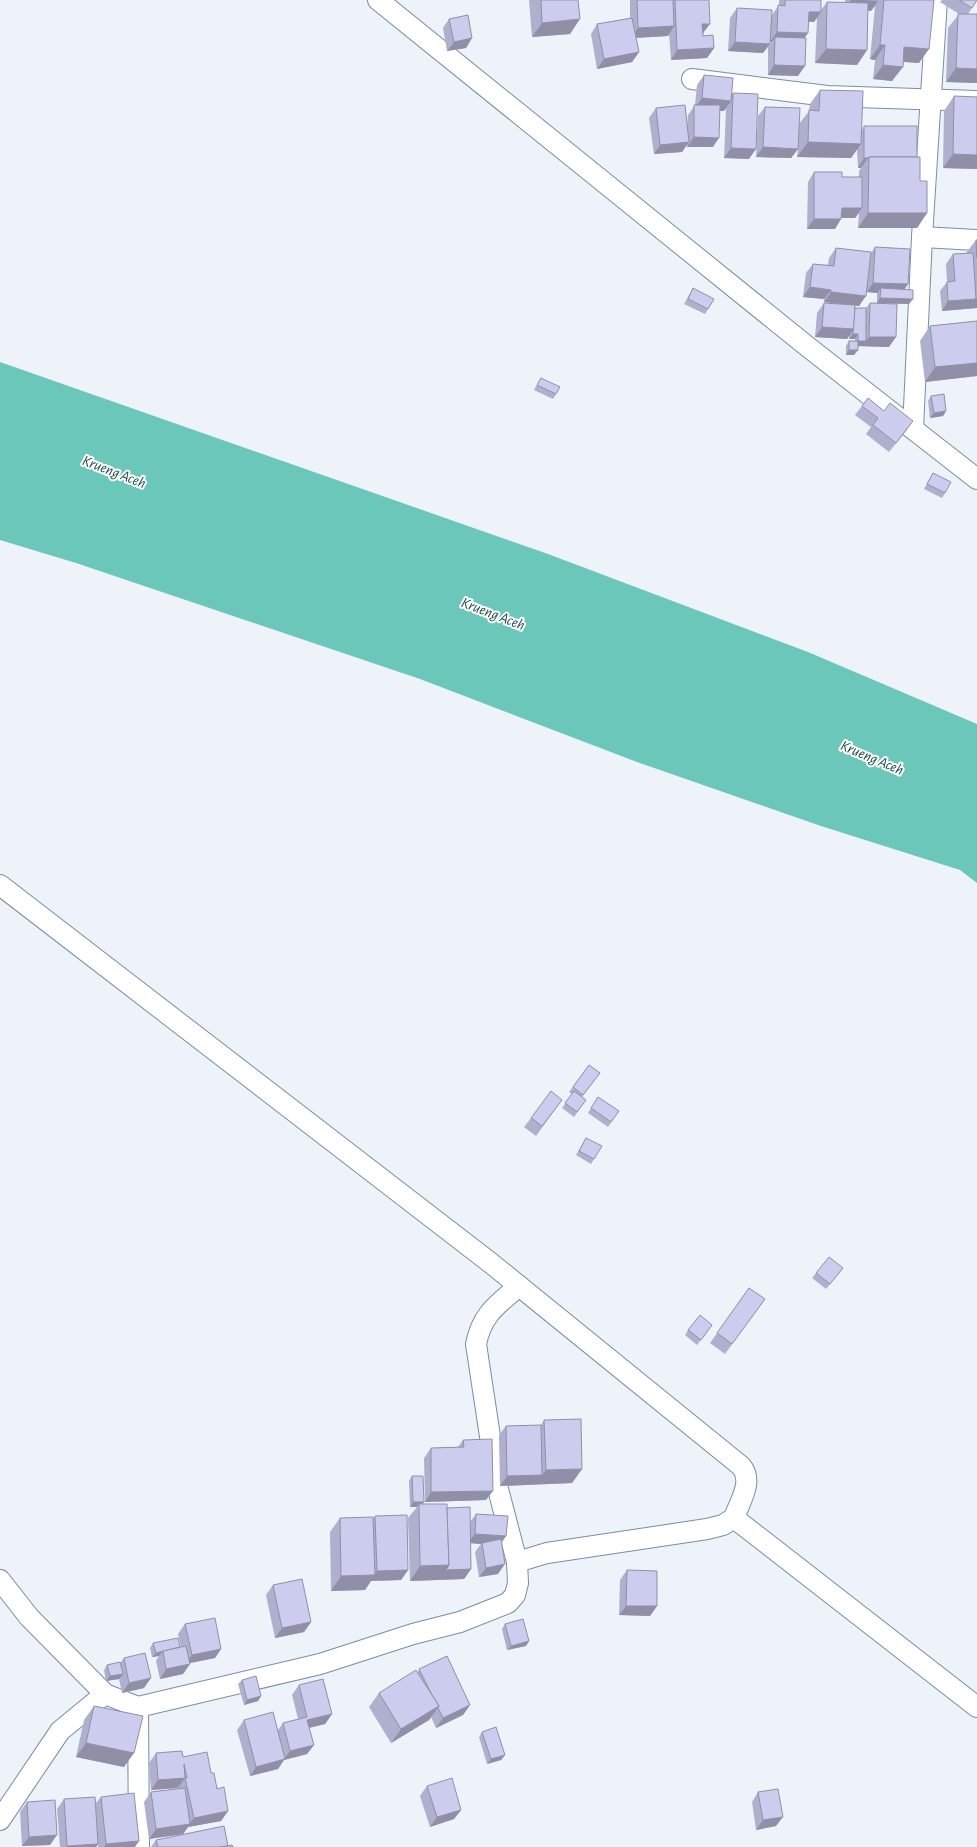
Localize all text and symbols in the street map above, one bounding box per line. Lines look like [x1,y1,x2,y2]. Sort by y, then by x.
water label: Krueng Aceh [80,453,148,491]
water label: Krueng Aceh [459,595,527,633]
water label: Krueng Aceh [838,738,906,778]

